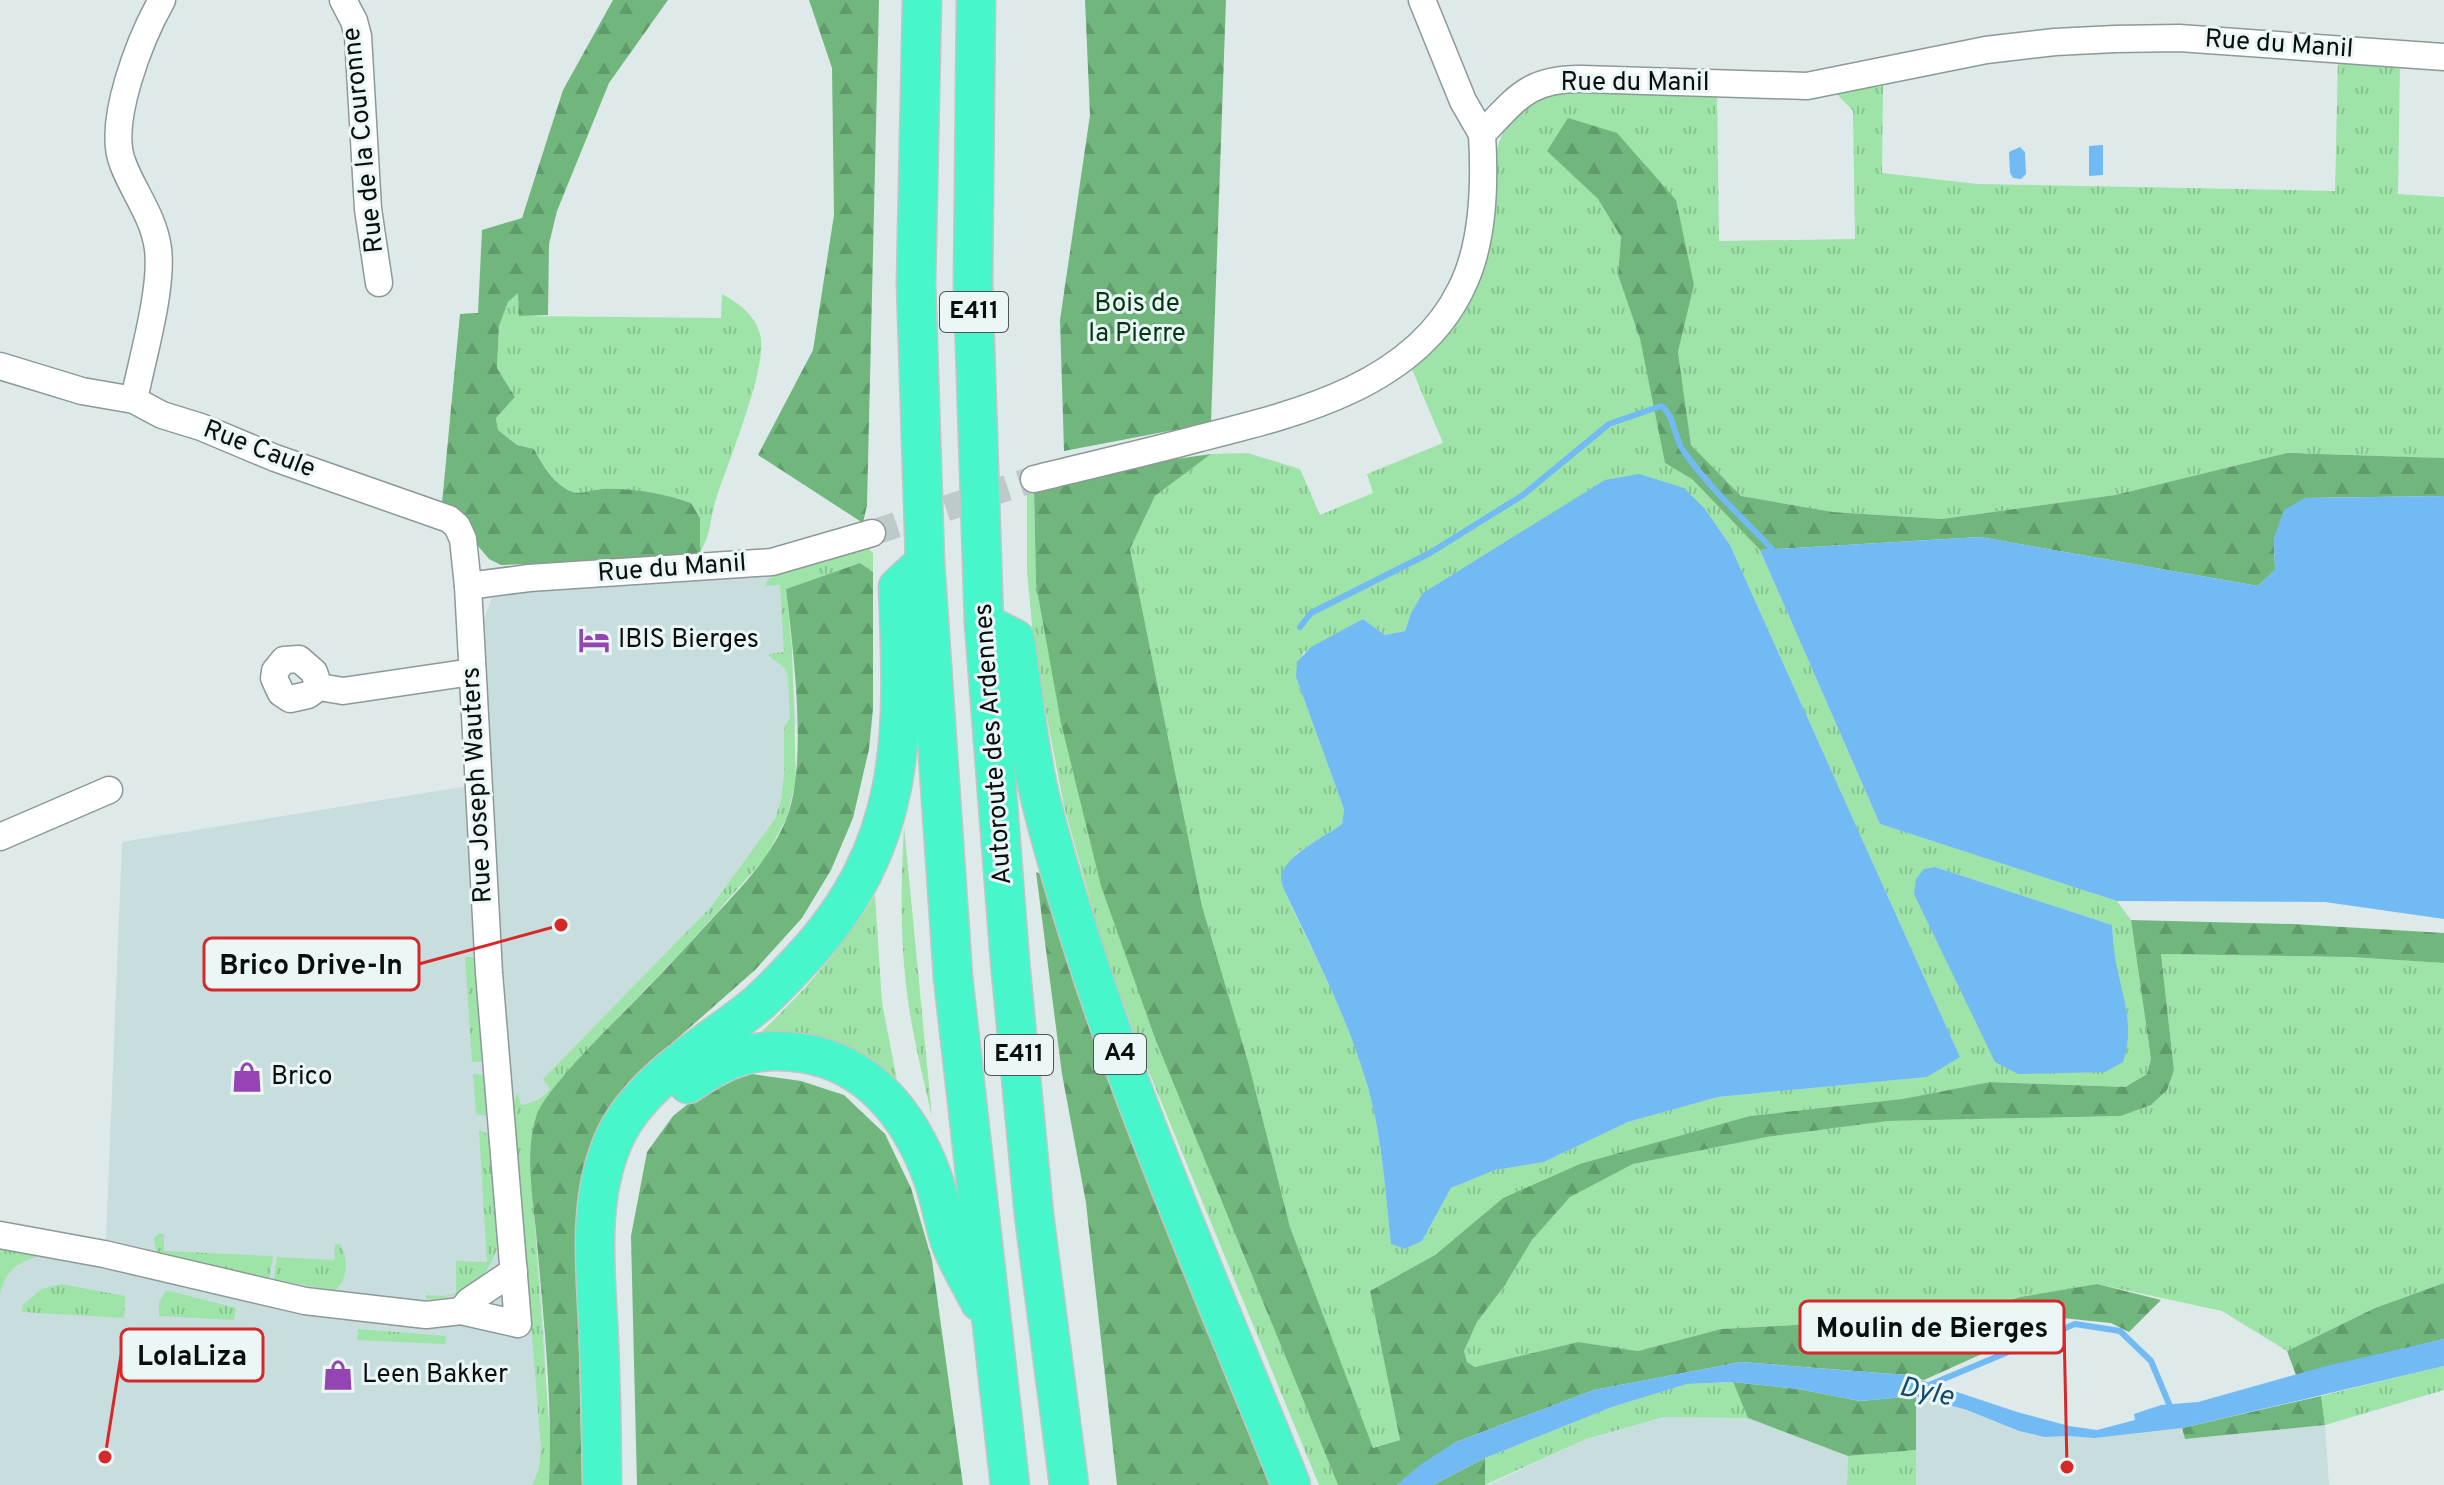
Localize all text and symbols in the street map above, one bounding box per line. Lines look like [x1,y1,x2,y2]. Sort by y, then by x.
street label: Rue du Manil [2203,23,2355,67]
street label: Rue de la Couronne [336,25,392,255]
street label: Rue du Manil [1560,67,1710,100]
park label: Bois de la Pierre [1088,288,1186,351]
road number: E411 [940,292,1008,332]
street label: Rue Caule [198,414,320,486]
street label: Rue du Manil [596,547,748,591]
street label: Autoroute des Ardennes [968,602,1020,886]
hotel icon: IBIS Bierges [577,623,611,657]
place label: IBIS Bierges [618,624,759,657]
street label: Rue Joseph Wauters [455,666,501,904]
callout: Brico Drive-In [204,938,419,990]
text: Brico Drive-In [219,949,403,985]
road number: A4 [1094,1034,1146,1074]
road number: E411 [985,1035,1053,1075]
shop icon: Brico [230,1060,264,1094]
place label: Brico [271,1061,332,1094]
callout: Moulin de Bierges [1800,1301,2064,1353]
text: Moulin de Bierges [1816,1312,2048,1348]
callout: LolaLiza [121,1329,263,1381]
text: LolaLiza [137,1340,247,1376]
shop icon: Leen Bakker [321,1358,355,1392]
place label: Leen Bakker [362,1359,508,1392]
water label: Dyle [1896,1370,1957,1416]

